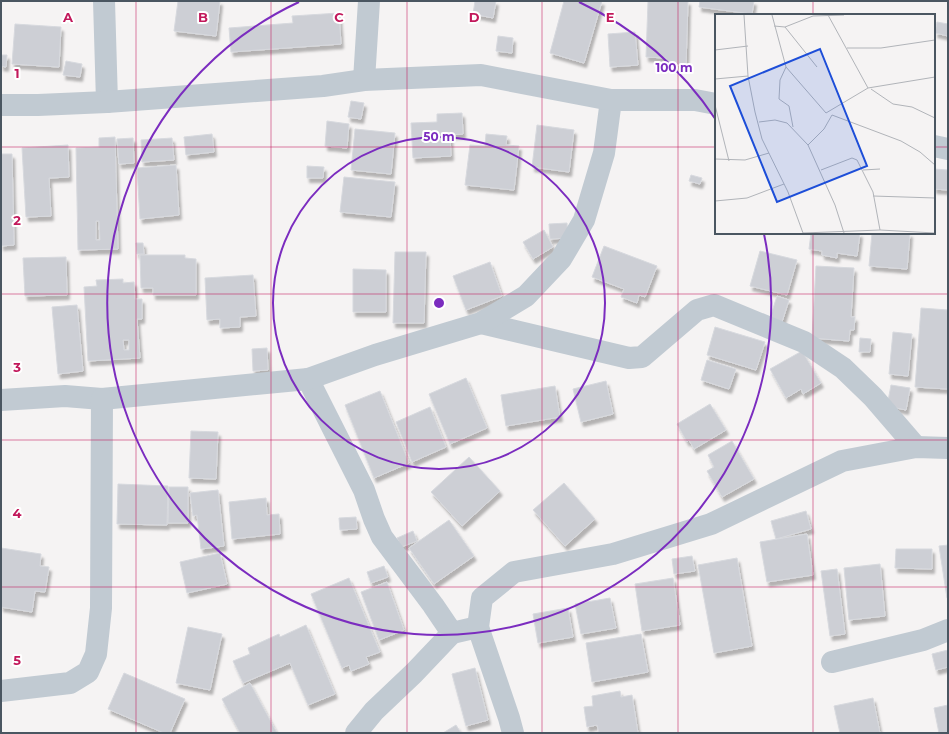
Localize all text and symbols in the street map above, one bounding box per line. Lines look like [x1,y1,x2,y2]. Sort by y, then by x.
text: A [62,9,74,25]
text: B [198,9,208,25]
text: C [334,9,344,25]
text: D [469,9,480,25]
text: E [606,9,615,25]
inset map [715,14,935,234]
text: 100 m [656,60,692,75]
text: 1 [14,65,20,81]
text: 50 m [423,129,455,144]
text: 2 [13,212,21,228]
centre of rings [432,296,446,310]
text: 3 [12,359,21,375]
text: 4 [13,505,22,521]
text: 5 [13,652,21,668]

